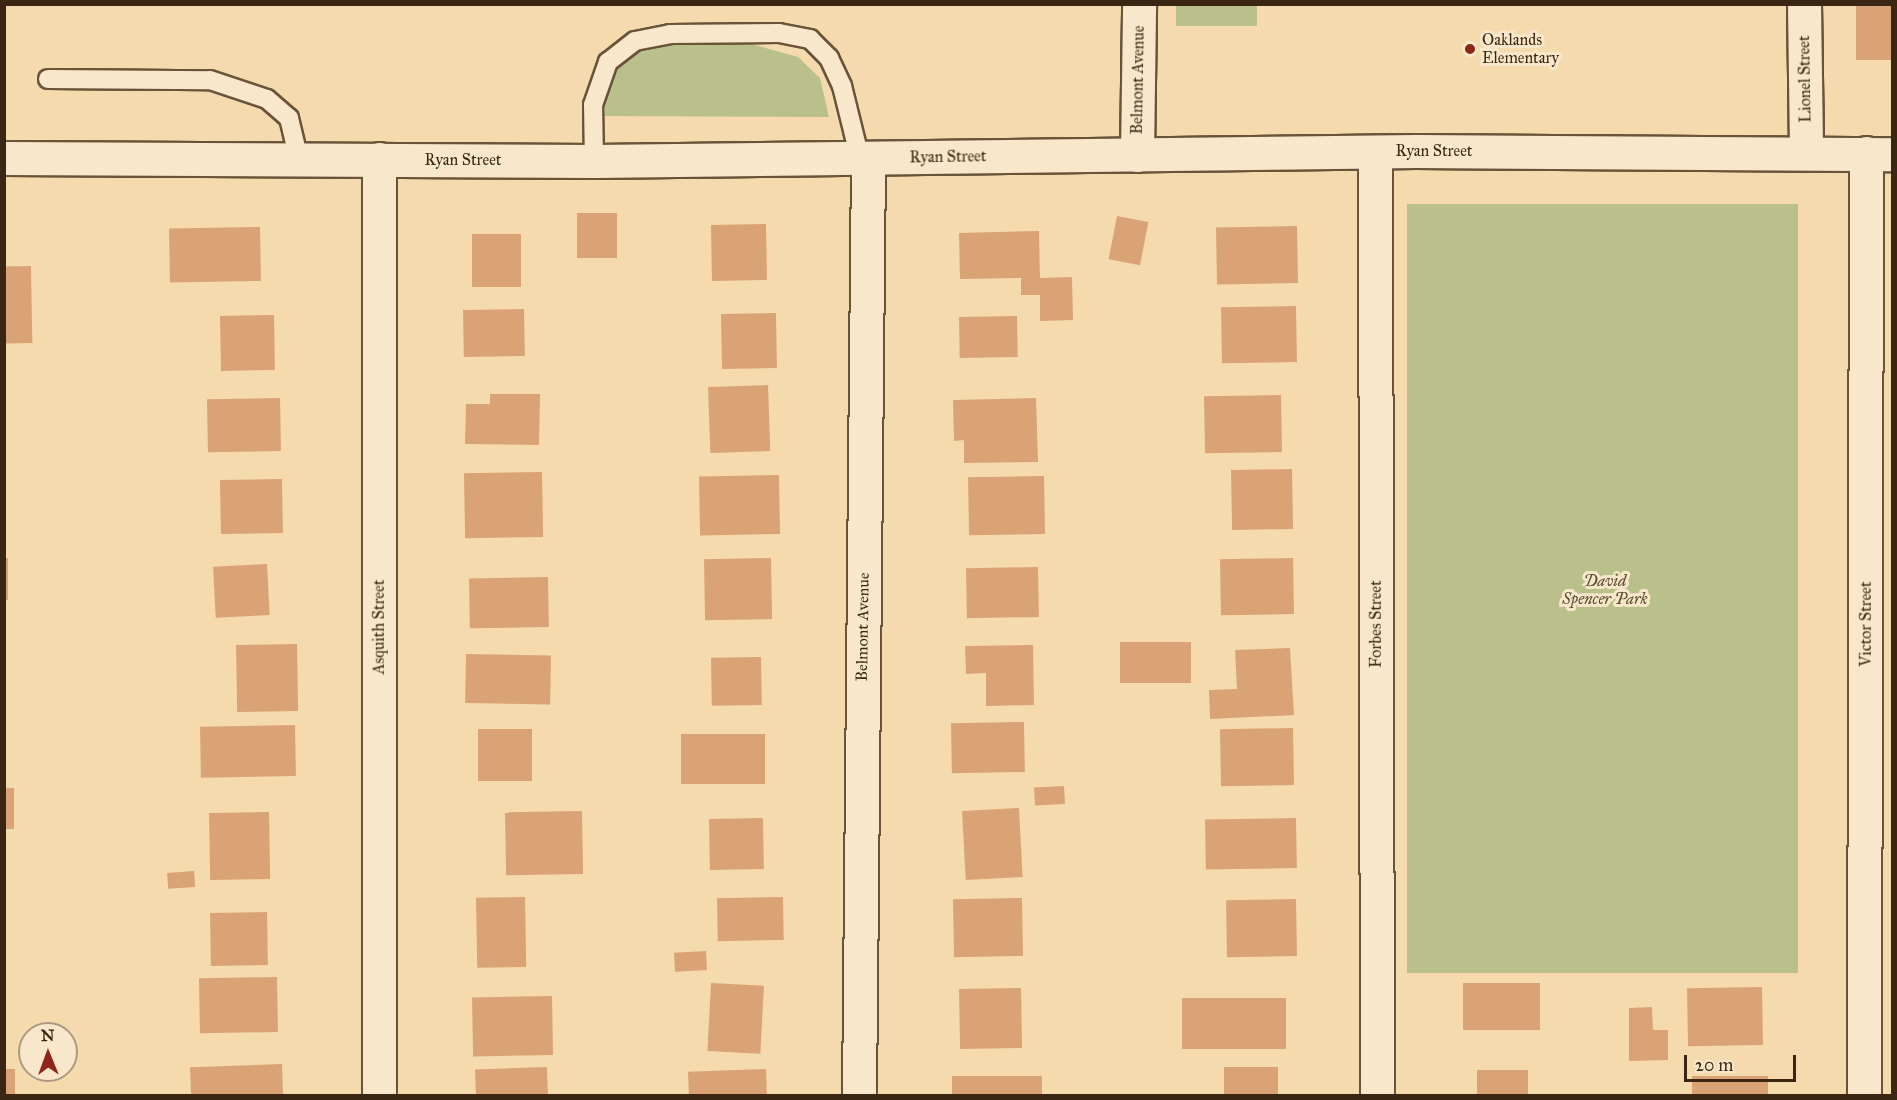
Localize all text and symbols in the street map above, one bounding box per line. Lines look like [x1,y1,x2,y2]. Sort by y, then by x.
street label: Belmont Avenue [1127,25,1149,135]
place label: Oaklands Elementary [1482,30,1559,68]
street label: Lionel Street [1795,35,1815,123]
marker: Oaklands Elementary [1463,42,1477,56]
street label: Ryan Street [1396,141,1472,161]
street label: Ryan Street [909,147,987,167]
street label: Ryan Street [425,150,501,170]
park label: David Spencer Park [1562,571,1648,609]
street label: Belmont Avenue [852,572,874,682]
street label: Asquith Street [369,580,389,674]
street label: Forbes Street [1366,580,1386,668]
street label: Victor Street [1856,581,1876,667]
north arrow [18,1022,78,1082]
text: N [41,1026,55,1045]
scale bar [1687,1043,1800,1081]
text: 20 m [1695,1054,1733,1076]

